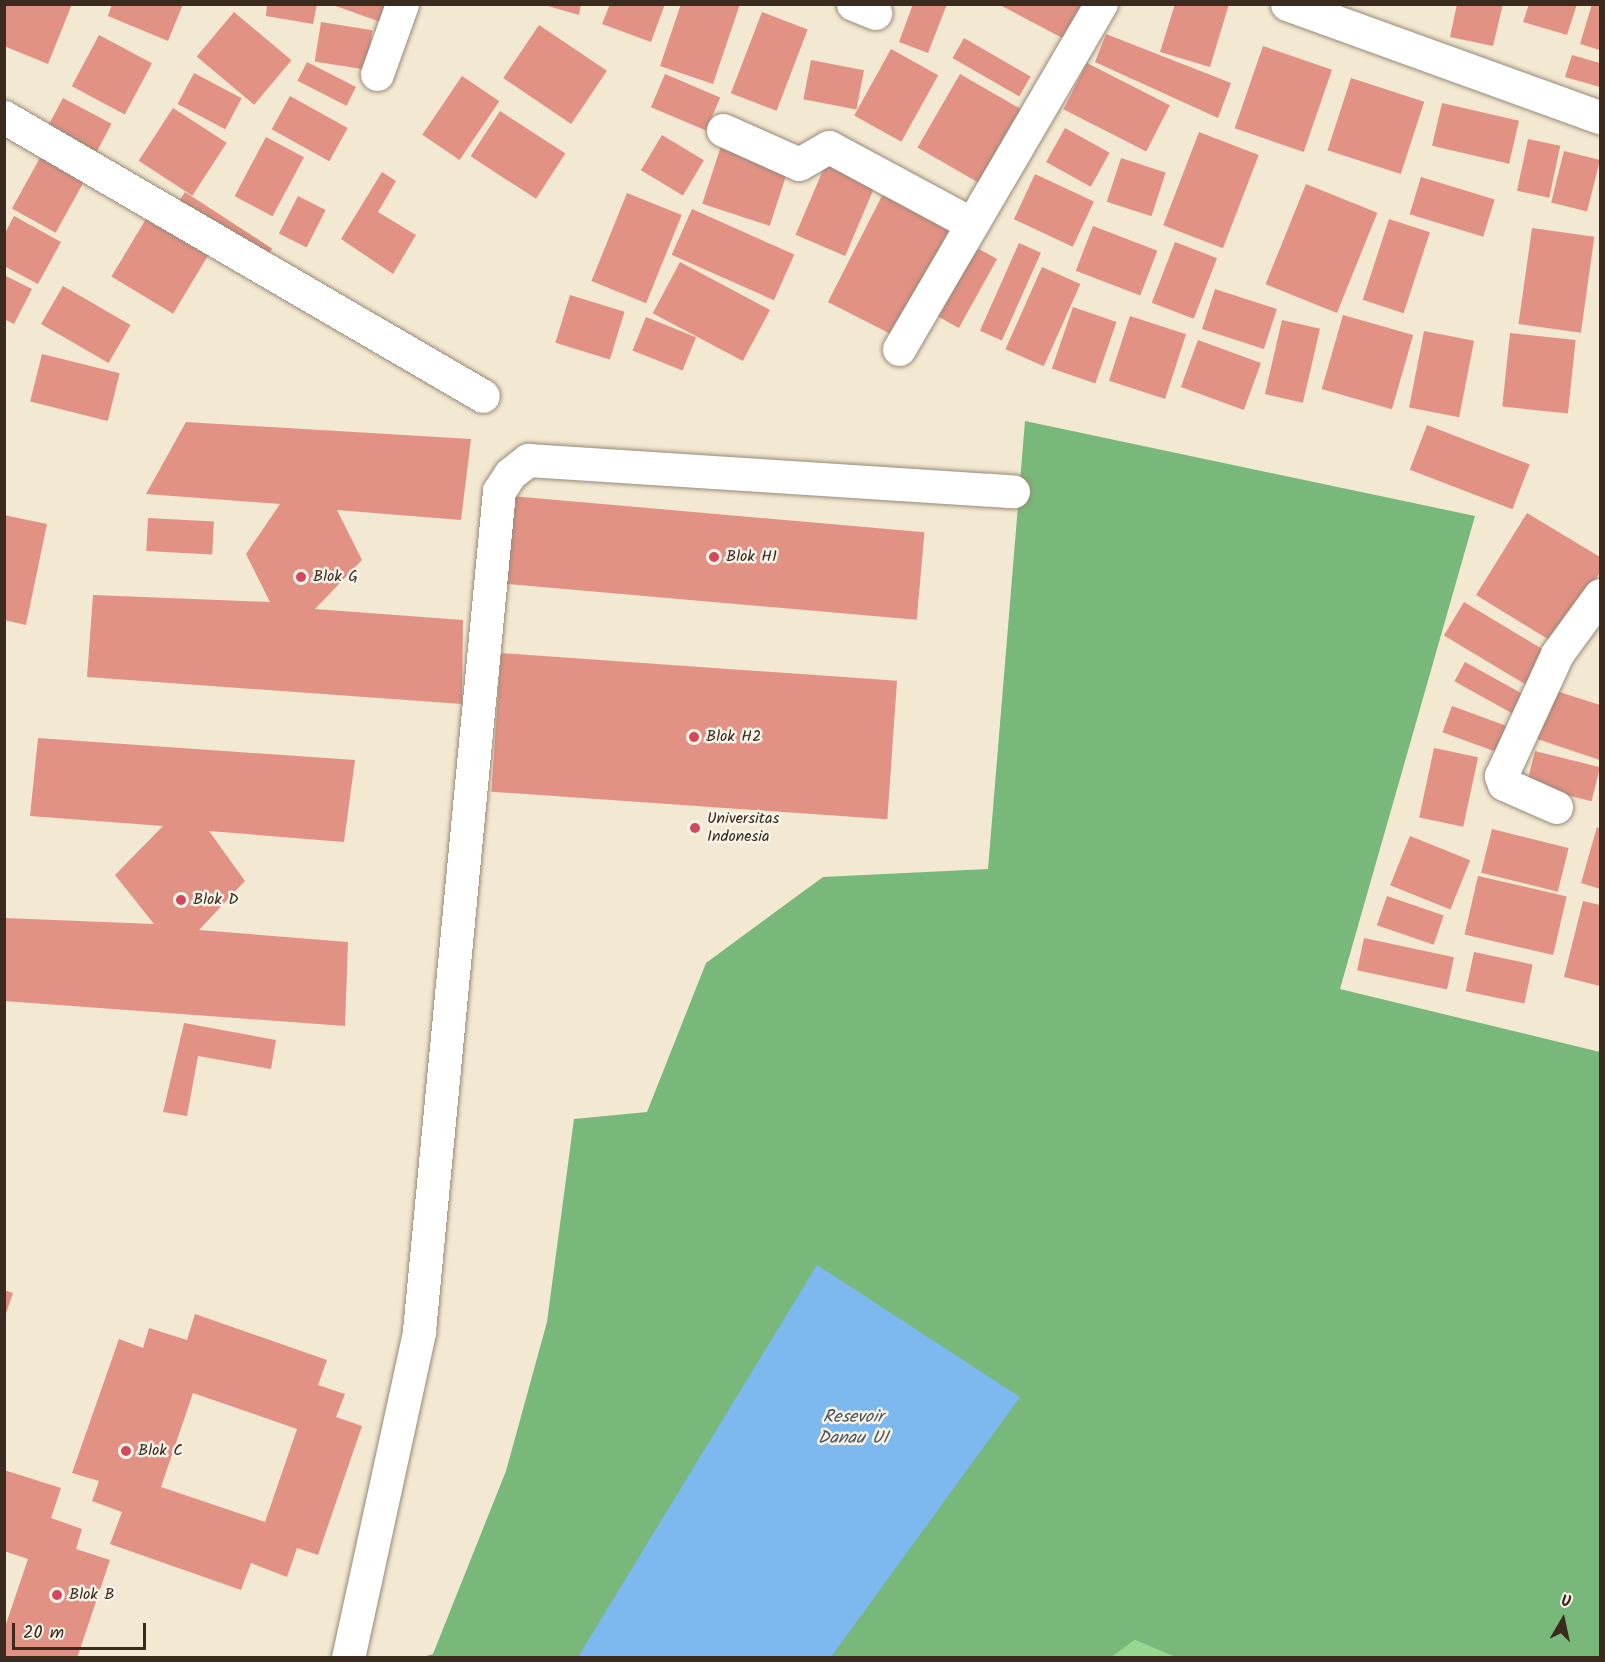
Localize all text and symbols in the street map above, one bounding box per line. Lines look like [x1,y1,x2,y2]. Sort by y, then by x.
place label: Blok H1 [726,547,777,567]
marker: Blok H1 [707,550,721,564]
place label: Blok G [313,567,358,587]
marker: Blok G [294,570,308,584]
place label: Blok H2 [706,727,761,747]
marker: Blok H2 [687,730,701,744]
place label: Universitas Indonesia [707,809,779,847]
marker: Universitas Indonesia [688,821,702,835]
place label: Blok D [193,890,239,910]
marker: Blok D [174,893,188,907]
water label: Resevoir Danau UI [818,1408,888,1450]
place label: Blok C [138,1441,183,1461]
marker: Blok C [119,1444,133,1458]
place label: Blok B [69,1585,114,1605]
marker: Blok B [50,1588,64,1602]
text: U [1559,1589,1573,1615]
north arrow [1533,1590,1593,1650]
scale bar [15,1611,148,1649]
text: 20 m [23,1619,64,1648]

